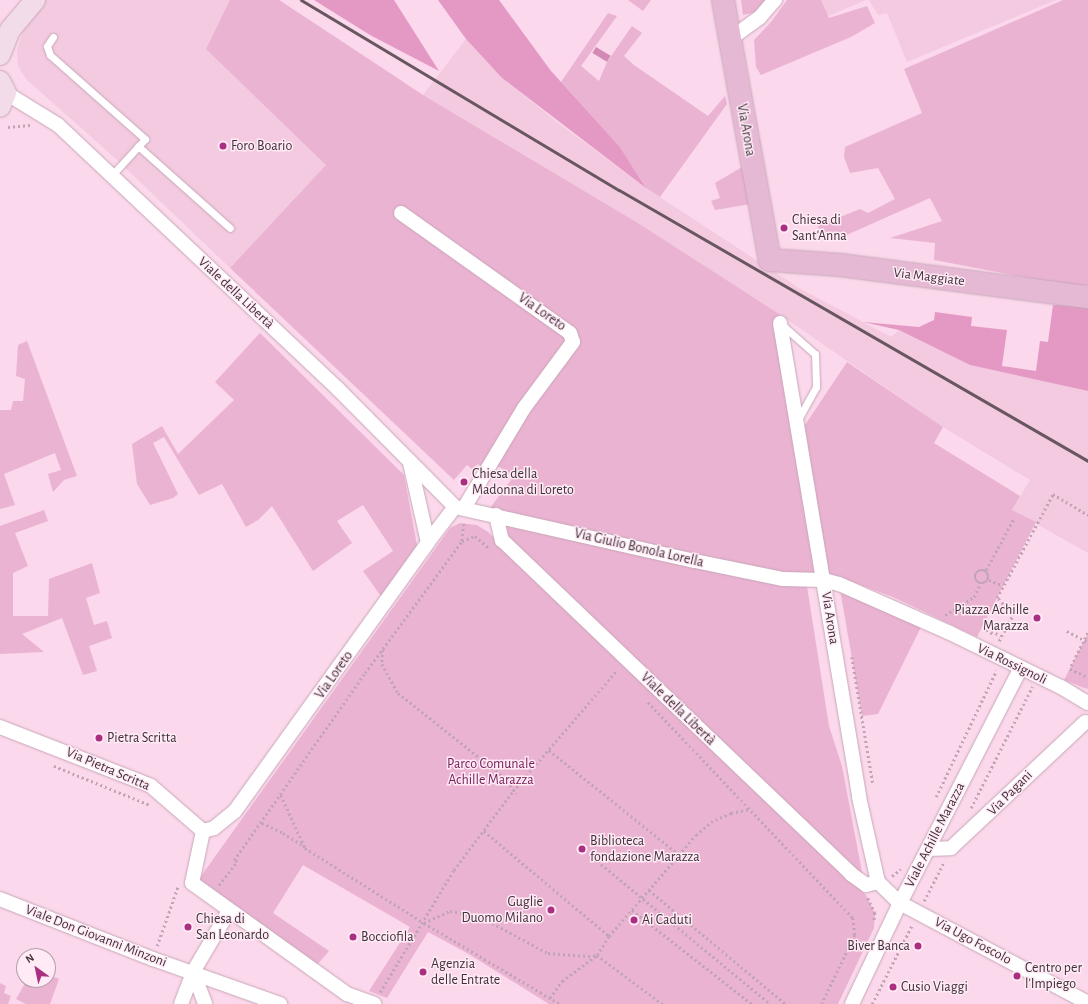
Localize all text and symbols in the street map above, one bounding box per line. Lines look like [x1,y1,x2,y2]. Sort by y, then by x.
street label: Via Arona [733,102,759,158]
place label: Foro Boario [231,138,292,154]
marker: Foro Boario [218,141,228,151]
place label: Chiesa di Sant'Anna [792,212,847,244]
marker: Chiesa di Sant'Anna [779,223,789,233]
street label: Viale della Libertà [195,254,277,332]
street label: Via Maggiate [892,264,966,290]
street label: Via Loreto [515,289,569,335]
place label: Chiesa della Madonna di Loreto [472,466,574,498]
marker: Chiesa della Madonna di Loreto [459,477,469,487]
street label: Via Giulio Bonola Lorella [573,525,705,571]
street label: Via Arona [818,591,842,645]
place label: Piazza Achille Marazza [954,602,1029,634]
marker: Piazza Achille Marazza [1032,613,1042,623]
street label: Via Rossignoli [974,640,1050,688]
street label: Via Loreto [311,648,357,702]
street label: Viale della Libertà [637,669,719,749]
place label: Pietra Scritta [107,730,177,746]
marker: Pietra Scritta [94,733,104,743]
street label: Via Pietra Scritta [63,744,153,794]
park label: Parco Comunale Achille Marazza [447,756,535,788]
street label: Via Pagani [984,767,1036,819]
street label: Viale Achille Marazza [901,780,969,890]
place label: Biblioteca fondazione Marazza [590,833,700,866]
marker: Biblioteca fondazione Marazza [577,844,587,854]
place label: Guglie Duomo Milano [461,894,543,926]
street label: Viale Don Giovanni Minzoni [23,901,169,971]
marker: Guglie Duomo Milano [546,905,556,915]
place label: Chiesa di San Leonardo [196,911,269,944]
place label: Ai Caduti [642,912,692,928]
street label: Via Ugo Foscolo [932,914,1014,968]
marker: Ai Caduti [629,915,639,925]
marker: Chiesa di San Leonardo [183,922,193,932]
place label: Bocciofila [361,929,414,945]
marker: Bocciofila [348,932,358,942]
place label: Biver Banca [847,938,910,954]
marker: Biver Banca [913,941,923,951]
north arrow [16,948,56,988]
text: N [24,952,36,965]
place label: Agenzia delle Entrate [431,956,500,988]
place label: Centro per l'Impiego [1025,960,1082,992]
marker: Agenzia delle Entrate [418,967,428,977]
marker: Centro per l'Impiego [1012,971,1022,981]
place label: Cusio Viaggi [901,979,968,995]
marker: Cusio Viaggi [888,982,898,992]

